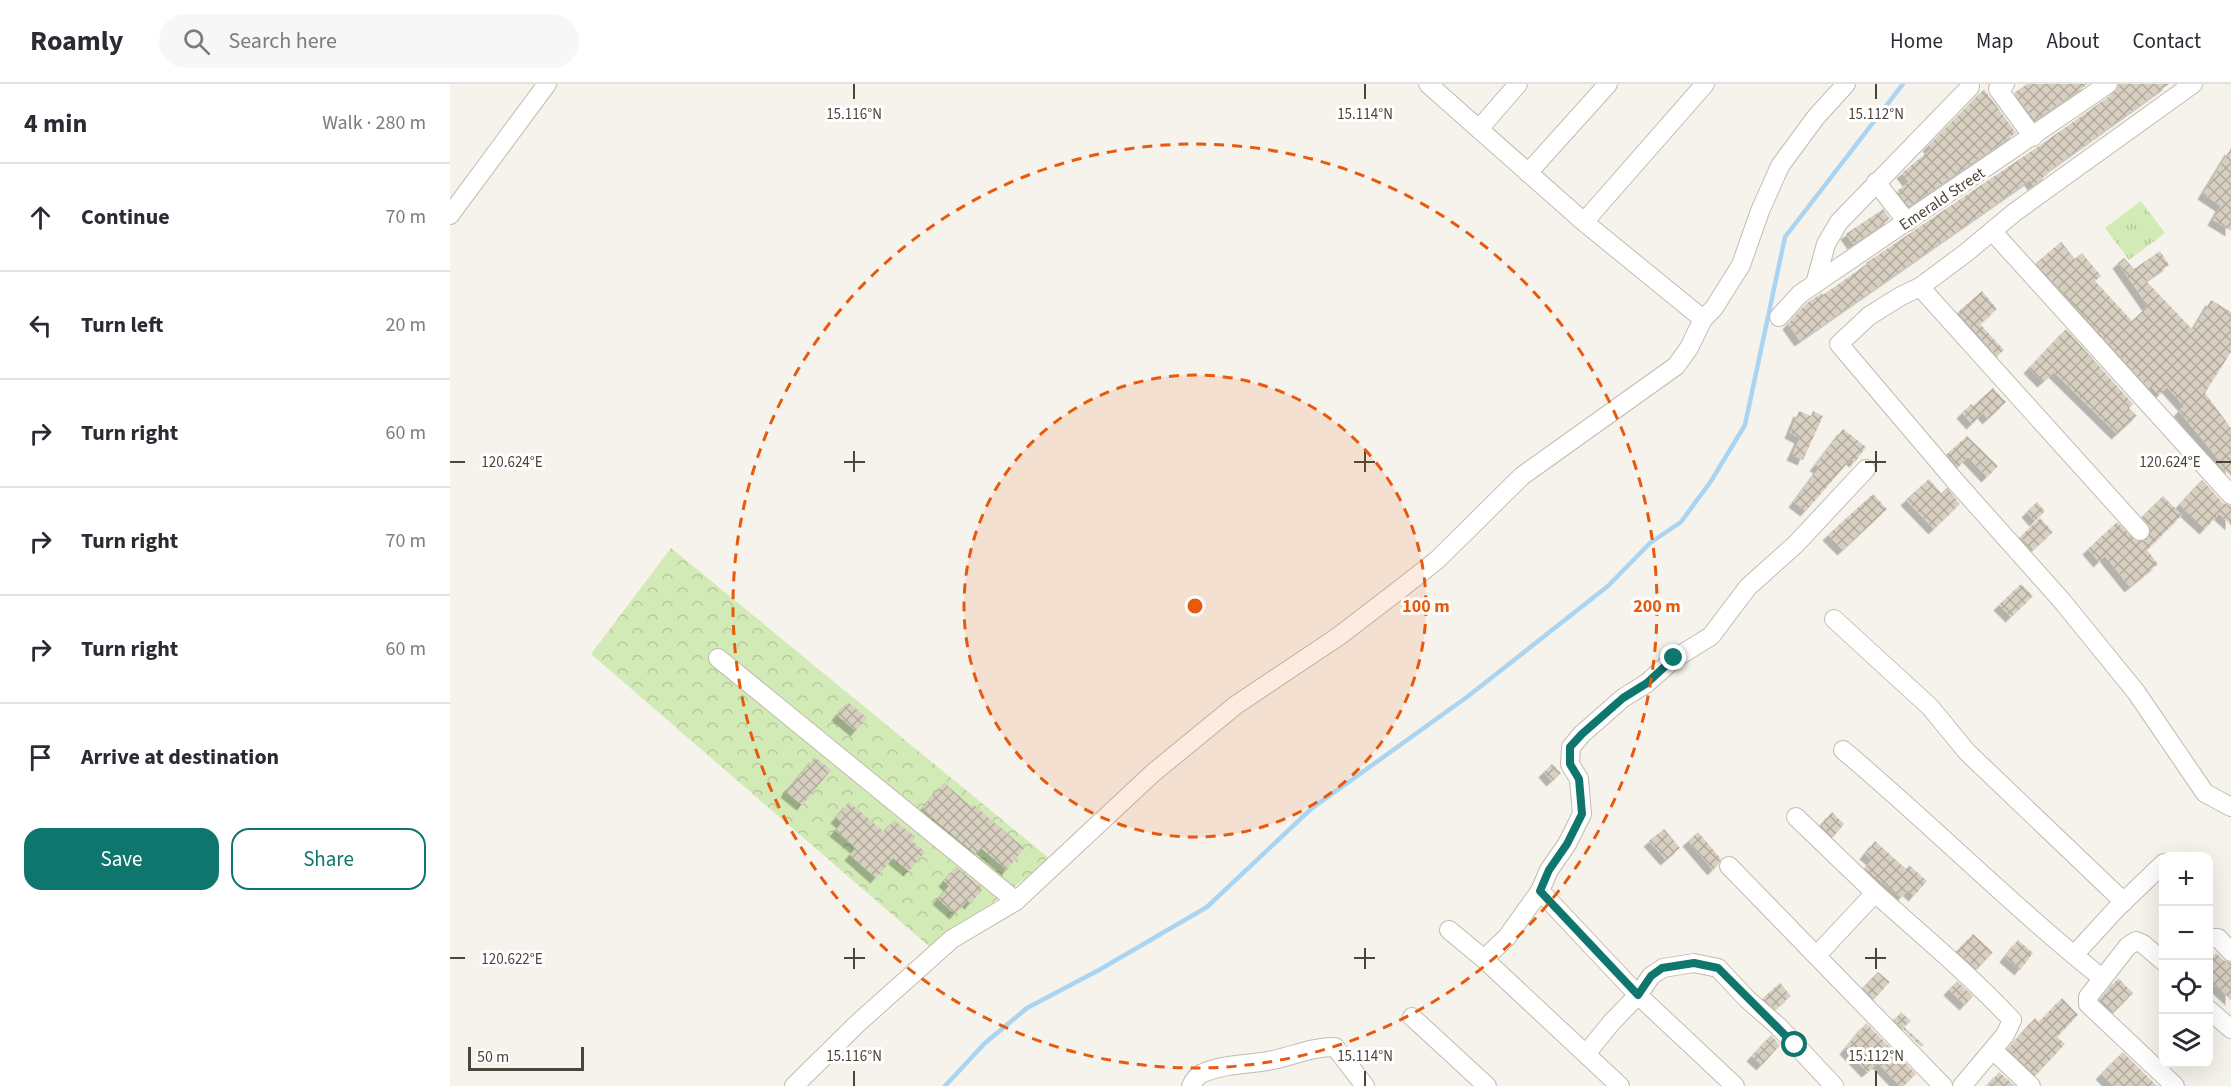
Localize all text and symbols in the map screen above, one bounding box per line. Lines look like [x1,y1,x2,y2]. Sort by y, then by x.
search box [159,14,579,68]
text: Roamly [30,21,123,61]
icon: search [180,25,213,58]
text: Search here [228,25,337,57]
text: Home [1890,26,1943,56]
text: Map [1976,26,2014,56]
text: About [2047,26,2099,56]
text: Contact [2132,26,2201,56]
text: 15.116°N [826,104,882,125]
text: 15.114°N [1337,104,1393,125]
text: 15.112°N [1848,104,1904,125]
text: 4 min [24,105,87,142]
text: Walk · 280 m [322,109,426,137]
street label: Emerald Street [1895,162,1990,236]
icon: ahead [24,201,57,234]
text: Continue [81,201,170,233]
text: 70 m [386,203,426,231]
icon: left [24,309,57,342]
text: Turn left [81,309,163,341]
text: 20 m [386,311,426,339]
icon: right [24,417,57,450]
text: Turn right [81,417,178,449]
text: 60 m [386,419,426,447]
text: 120.624°E [481,452,543,473]
text: 120.624°E [2139,452,2201,473]
icon: right [24,525,57,558]
text: Turn right [81,525,178,557]
text: 70 m [386,527,426,555]
text: 100 m [1402,594,1450,619]
text: 200 m [1633,594,1681,619]
centre of rings [1185,596,1205,616]
icon: right [24,633,57,666]
text: Turn right [81,633,178,665]
text: 60 m [386,635,426,663]
route end [1660,644,1686,670]
icon: arrive [24,741,57,774]
text: Arrive at destination [81,741,279,773]
button: Save [24,828,219,890]
button: Share [231,828,426,890]
map controls [2159,852,2213,1068]
button: + [2159,852,2213,906]
button: − [2159,906,2213,960]
text: 120.622°E [481,949,543,970]
button: locate [2159,960,2213,1014]
button: layers [2159,1014,2213,1068]
route start [1781,1031,1807,1057]
scale bar [468,1044,584,1072]
text: 50 m [477,1046,509,1068]
text: 15.116°N [826,1046,882,1067]
text: 15.114°N [1337,1046,1393,1067]
text: 15.112°N [1848,1046,1904,1067]

